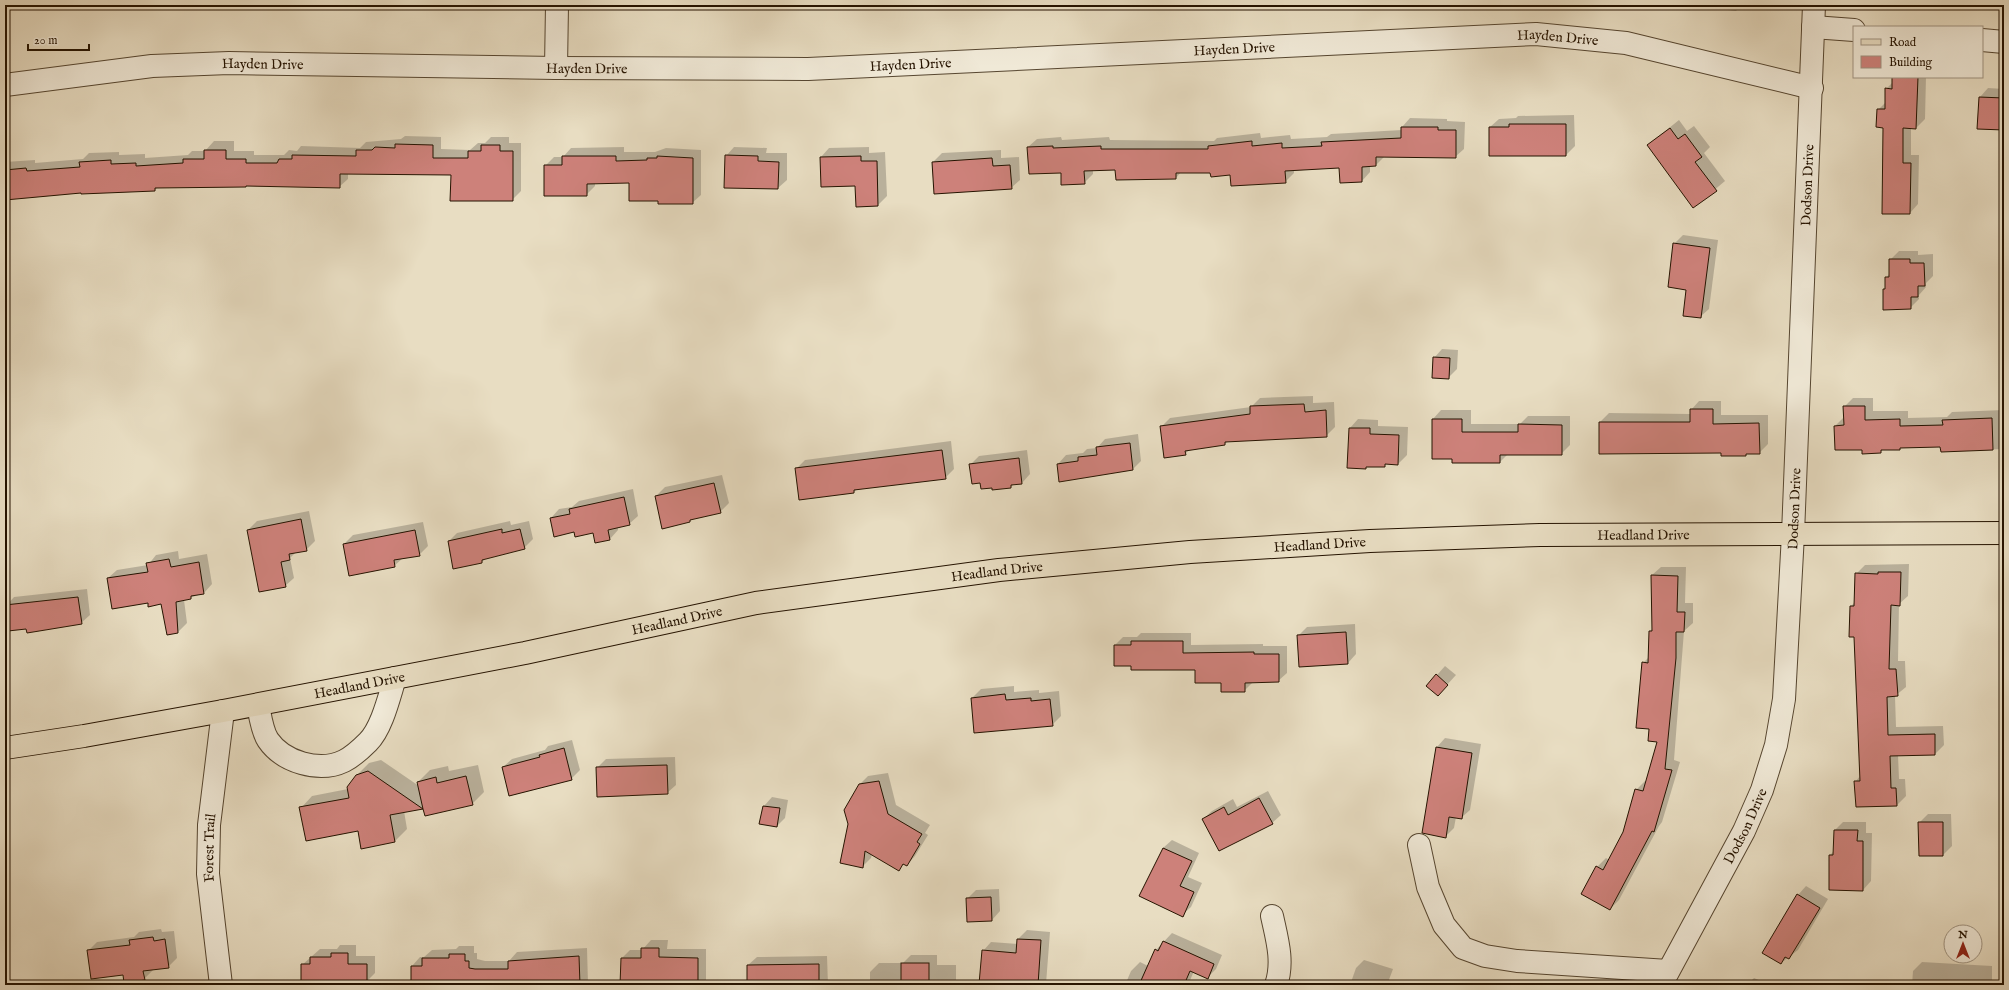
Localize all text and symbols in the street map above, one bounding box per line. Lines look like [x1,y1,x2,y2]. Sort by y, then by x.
scale bar [28,26,89,52]
street label: Hayden Drive [1517,26,1600,50]
legend [1853,26,1983,78]
text: 20 m [34,33,57,48]
text: Road [1889,35,1917,50]
street label: Hayden Drive [1193,39,1276,60]
street label: Hayden Drive [869,54,952,76]
street label: Hayden Drive [222,55,304,74]
text: Building [1889,55,1933,70]
street label: Hayden Drive [546,60,628,78]
street label: Dodson Drive [1797,143,1818,226]
street label: Dodson Drive [1784,467,1806,550]
street label: Headland Drive [1597,526,1690,545]
street label: Headland Drive [1273,533,1367,557]
street label: Headland Drive [950,558,1044,586]
street label: Headland Drive [630,602,725,640]
street label: Headland Drive [313,668,407,703]
street label: Dodson Drive [1720,785,1772,867]
street label: Forest Trail [200,812,220,883]
north arrow [1943,924,1983,964]
text: N [1957,928,1968,942]

